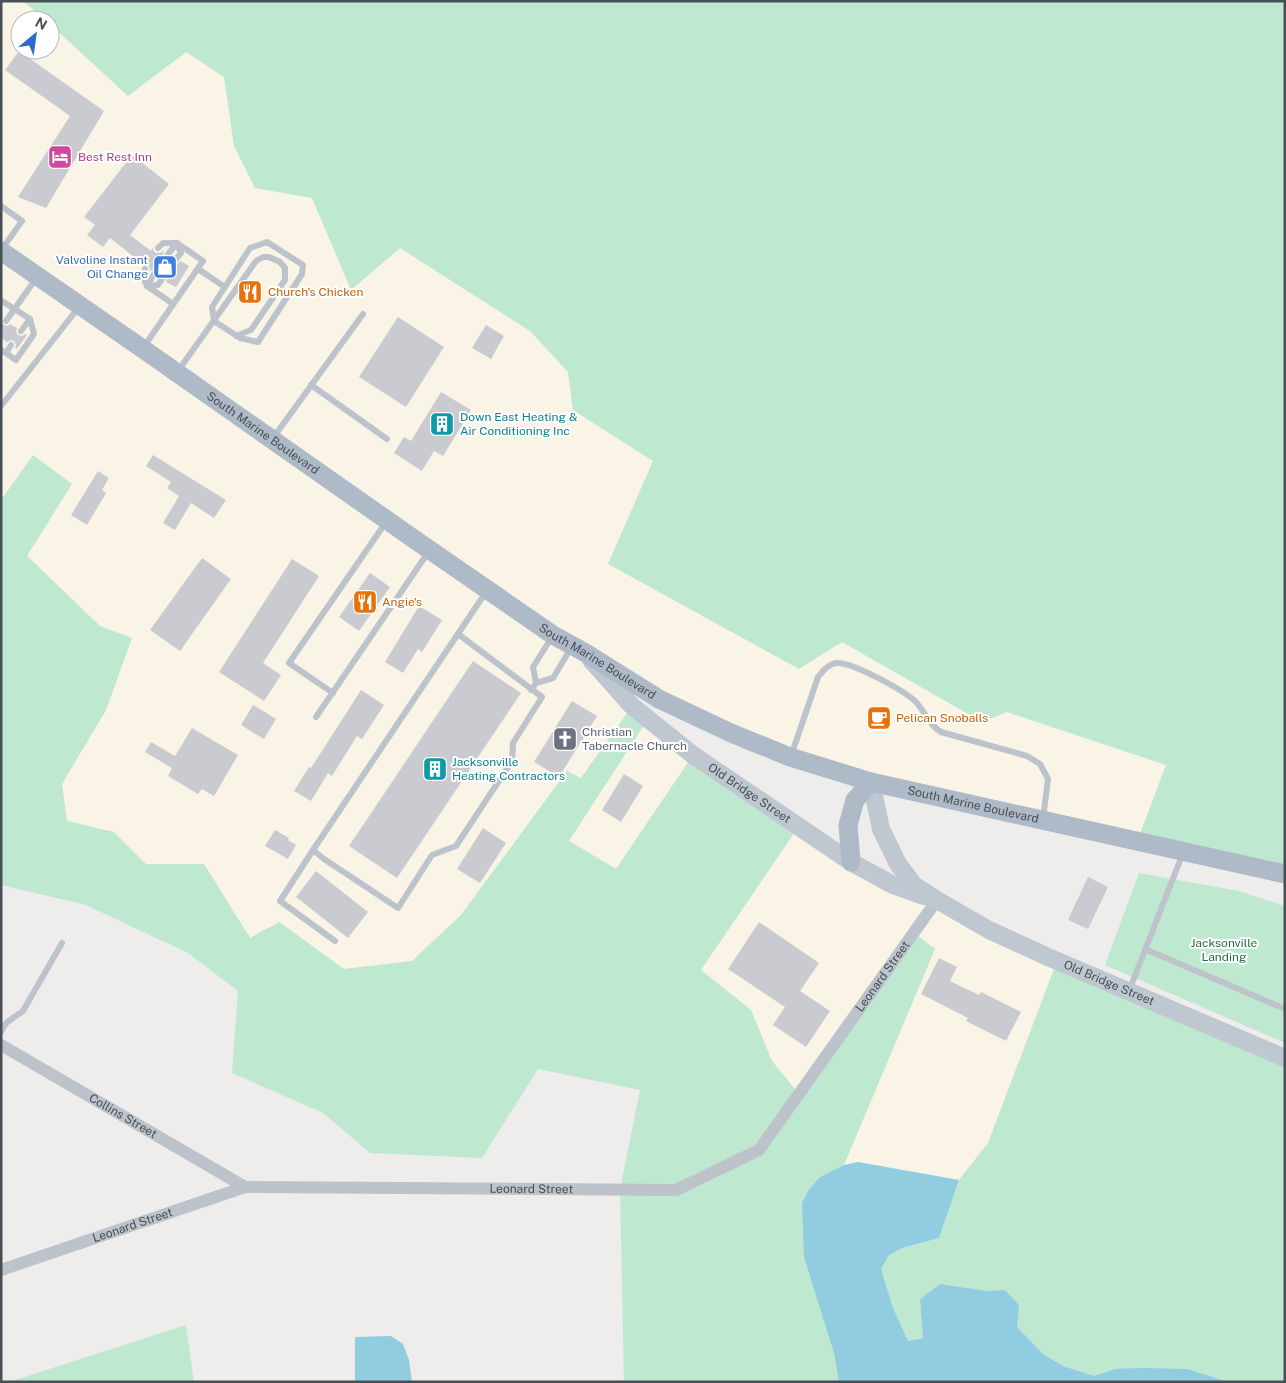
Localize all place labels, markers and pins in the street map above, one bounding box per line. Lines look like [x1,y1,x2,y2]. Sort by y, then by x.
hotel icon: Best Rest Inn [47,144,73,170]
place label: Best Rest Inn [78,150,152,164]
place label: Valvoline Instant Oil Change [56,253,148,281]
shop icon: Valvoline Instant Oil Change [152,254,178,280]
restaurant icon: Church's Chicken [237,279,263,305]
place label: Church's Chicken [268,285,363,299]
place label: Down East Heating & Air Conditioning Inc [460,410,577,438]
building icon: Down East Heating & Air Conditioning Inc [429,411,455,437]
restaurant icon: Angie's [352,589,378,615]
place label: Angie's [382,595,422,609]
cafe icon: Pelican Snoballs [866,705,892,731]
place label: Pelican Snoballs [896,711,988,725]
place label: Christian Tabernacle Church [582,725,687,753]
church icon: Christian Tabernacle Church [552,726,578,752]
place label: Jacksonville Heating Contractors [452,755,565,783]
building icon: Jacksonville Heating Contractors [422,756,448,782]

